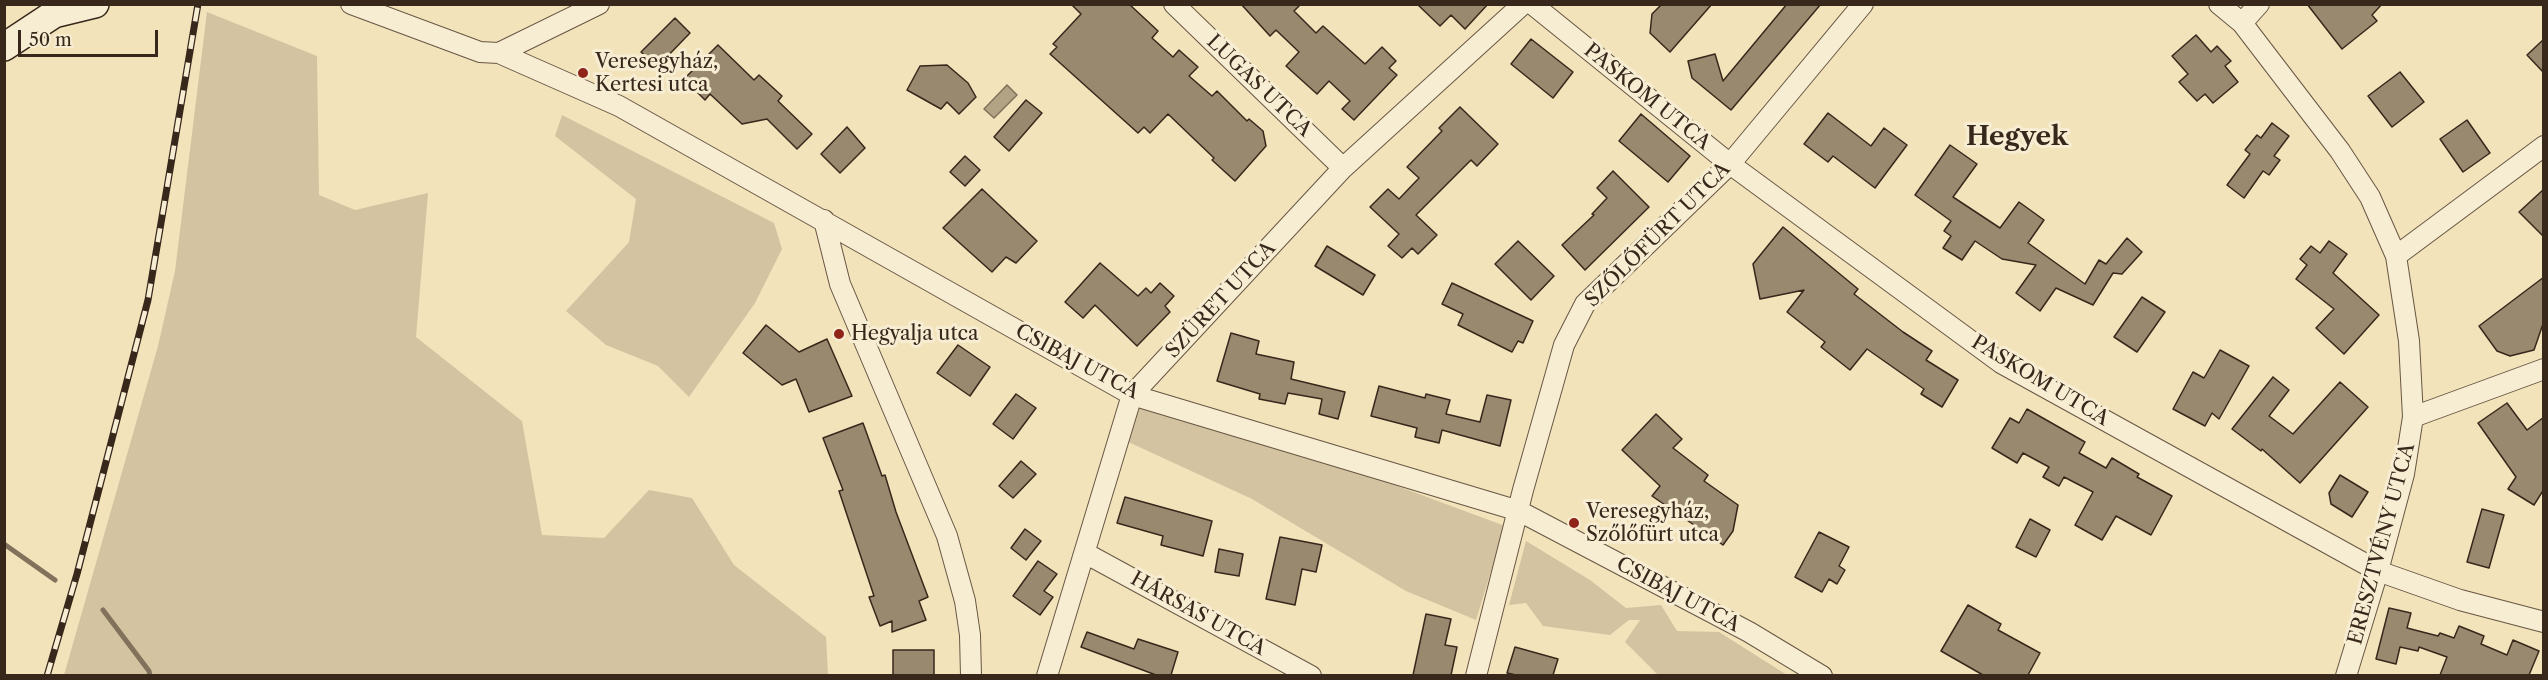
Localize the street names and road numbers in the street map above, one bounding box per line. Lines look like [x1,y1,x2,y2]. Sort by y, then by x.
street label: LUGAS UTCA [1201,30,1317,142]
street label: PASKOM UTCA [1579,39,1715,155]
street label: SZŐLŐFÜRT UTCA [1581,158,1735,312]
street label: SZÜRET UTCA [1161,237,1281,363]
street label: CSIBAJ UTCA [1011,319,1143,405]
street label: PASKOM UTCA [1967,331,2113,431]
street label: ERESZTVÉNY UTCA [2344,441,2420,647]
street label: CSIBAJ UTCA [1612,552,1744,638]
street label: HÁRSAS UTCA [1126,567,1270,661]

